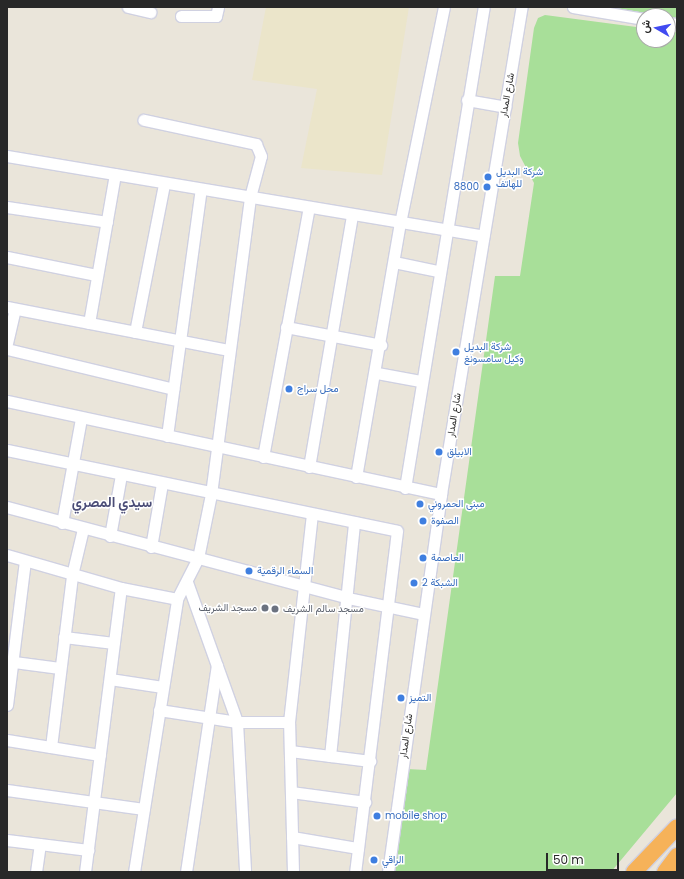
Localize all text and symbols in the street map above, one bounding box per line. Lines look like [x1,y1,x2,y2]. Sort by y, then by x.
north arrow [636,8,676,48]
text: ش [636,18,654,34]
street label: شارع المدار [497,72,517,118]
place label: شركة البديل للهاتف [496,165,543,188]
marker: شركة البديل للهاتف [483,172,493,182]
place label: 8800 [454,181,479,193]
marker: 8800 [482,182,492,192]
place label: شركة البديل وكيل سامسونغ [464,340,524,364]
marker: شركة البديل وكيل سامسونغ [451,347,461,357]
place label: محل سراج [297,383,339,395]
marker: محل سراج [284,384,294,394]
street label: شارع المدار [445,392,463,438]
place label: الابيلق [447,446,472,458]
marker: الابيلق [434,447,444,457]
district label: سيدي المصري [72,494,152,510]
place label: مبنى الحمروني [428,498,485,510]
marker: مبنى الحمروني [415,499,425,509]
place label: الصفوة [431,515,459,527]
marker: الصفوة [418,516,428,526]
place label: العاصمة [431,552,464,564]
marker: العاصمة [418,553,428,563]
place label: السماء الرقمية [257,565,313,577]
marker: السماء الرقمية [244,566,254,576]
place label: الشبكة 2 [422,577,458,589]
marker: الشبكة 2 [409,578,419,588]
place label: مسجد الشريف [199,602,257,614]
marker: مسجد الشريف [260,603,270,613]
place label: مسجد سالم الشريف [283,603,364,615]
marker: مسجد سالم الشريف [270,604,280,614]
place label: التميز [409,692,431,704]
marker: التميز [396,693,406,703]
street label: شارع المدار [397,713,415,759]
place label: mobile shop [385,810,447,822]
marker: mobile shop [372,811,382,821]
scale bar [548,845,621,871]
text: 50 m [553,851,584,868]
place label: الراقي [382,854,404,866]
marker: الراقي [369,855,379,865]

